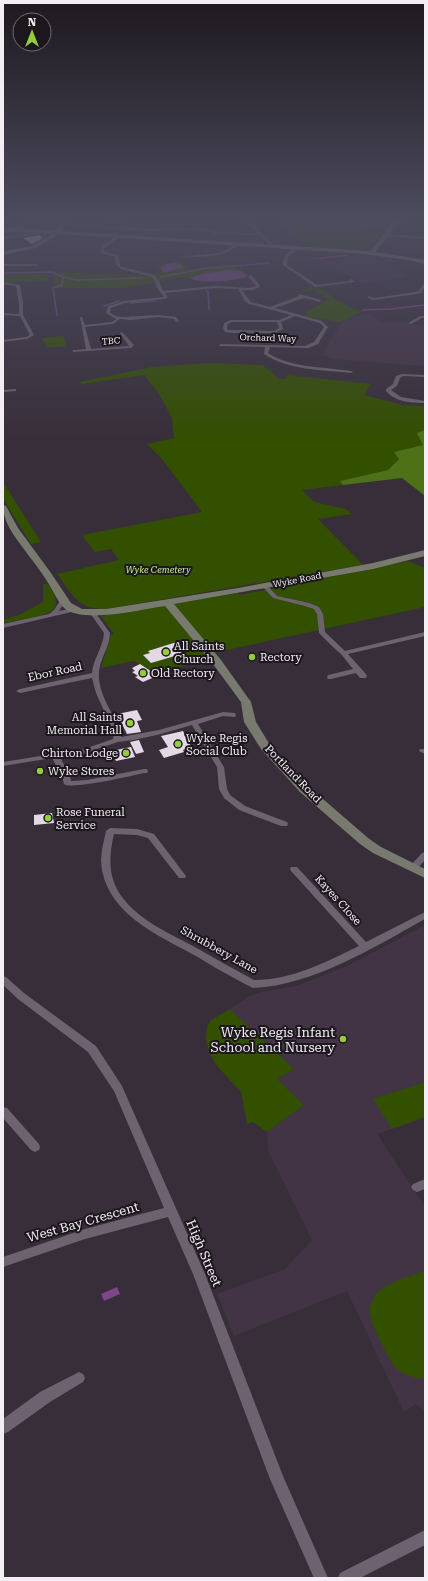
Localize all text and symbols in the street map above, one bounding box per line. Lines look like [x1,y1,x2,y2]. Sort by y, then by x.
north arrow [12,12,52,52]
text: N [28,16,37,29]
street label: Orchard Way [239,332,297,344]
street label: TBC [101,335,121,347]
park label: Wyke Cemetery [125,565,191,575]
street label: Wyke Road [272,570,322,590]
place label: All Saints Church [174,640,224,666]
marker: All Saints Church [161,647,171,657]
place label: Rectory [260,651,302,664]
marker: Rectory [247,652,257,662]
street label: Ebor Road [27,660,83,684]
place label: Old Rectory [151,667,215,680]
marker: Old Rectory [138,668,148,678]
place label: All Saints Memorial Hall [47,711,123,737]
marker: All Saints Memorial Hall [125,718,135,728]
place label: Wyke Regis Social Club [186,732,247,758]
marker: Wyke Regis Social Club [173,739,183,749]
street label: Portland Road [262,742,324,806]
place label: Chirton Lodge [42,747,118,760]
marker: Chirton Lodge [121,748,131,758]
place label: Wyke Stores [48,765,114,778]
marker: Wyke Stores [35,766,45,776]
place label: Rose Funeral Service [56,806,125,832]
marker: Rose Funeral Service [43,813,53,823]
street label: Kayes Close [312,872,364,928]
street label: Shrubbery Lane [178,924,260,976]
place label: Wyke Regis Infant School and Nursery [210,1025,335,1055]
marker: Wyke Regis Infant School and Nursery [338,1034,348,1044]
street label: West Bay Crescent [25,1199,141,1245]
street label: High Street [183,1217,225,1289]

